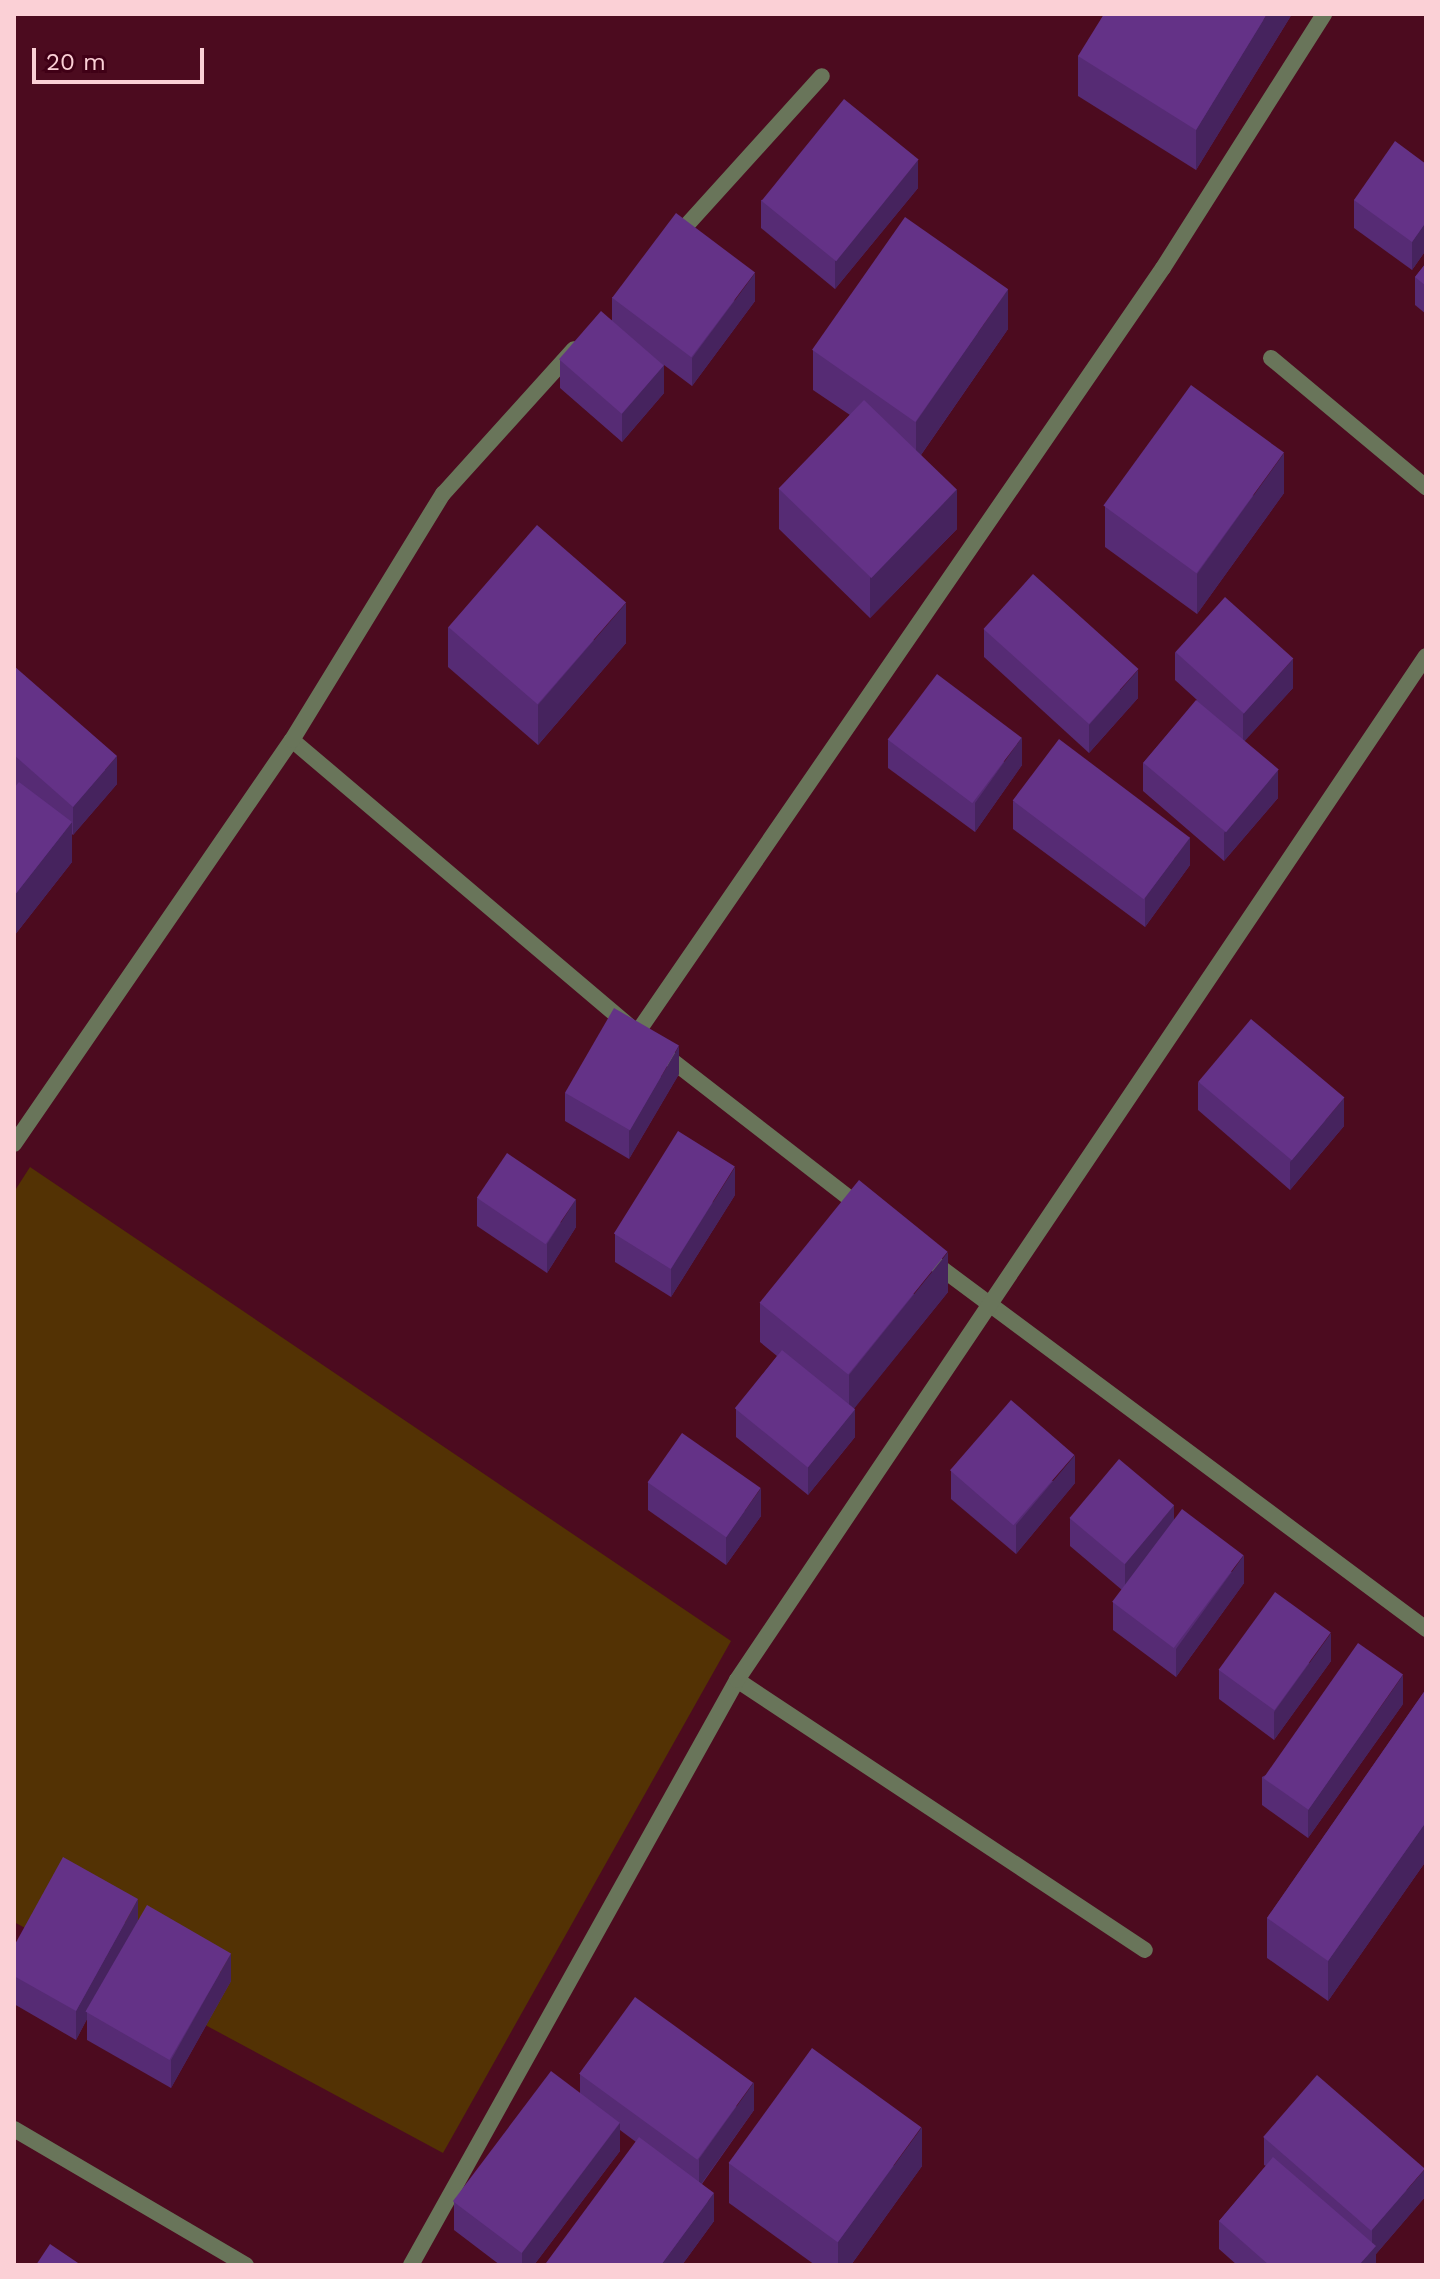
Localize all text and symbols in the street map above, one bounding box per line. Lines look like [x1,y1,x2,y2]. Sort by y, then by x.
scale bar [36,32,208,82]
text: 20 m [46,48,106,76]

